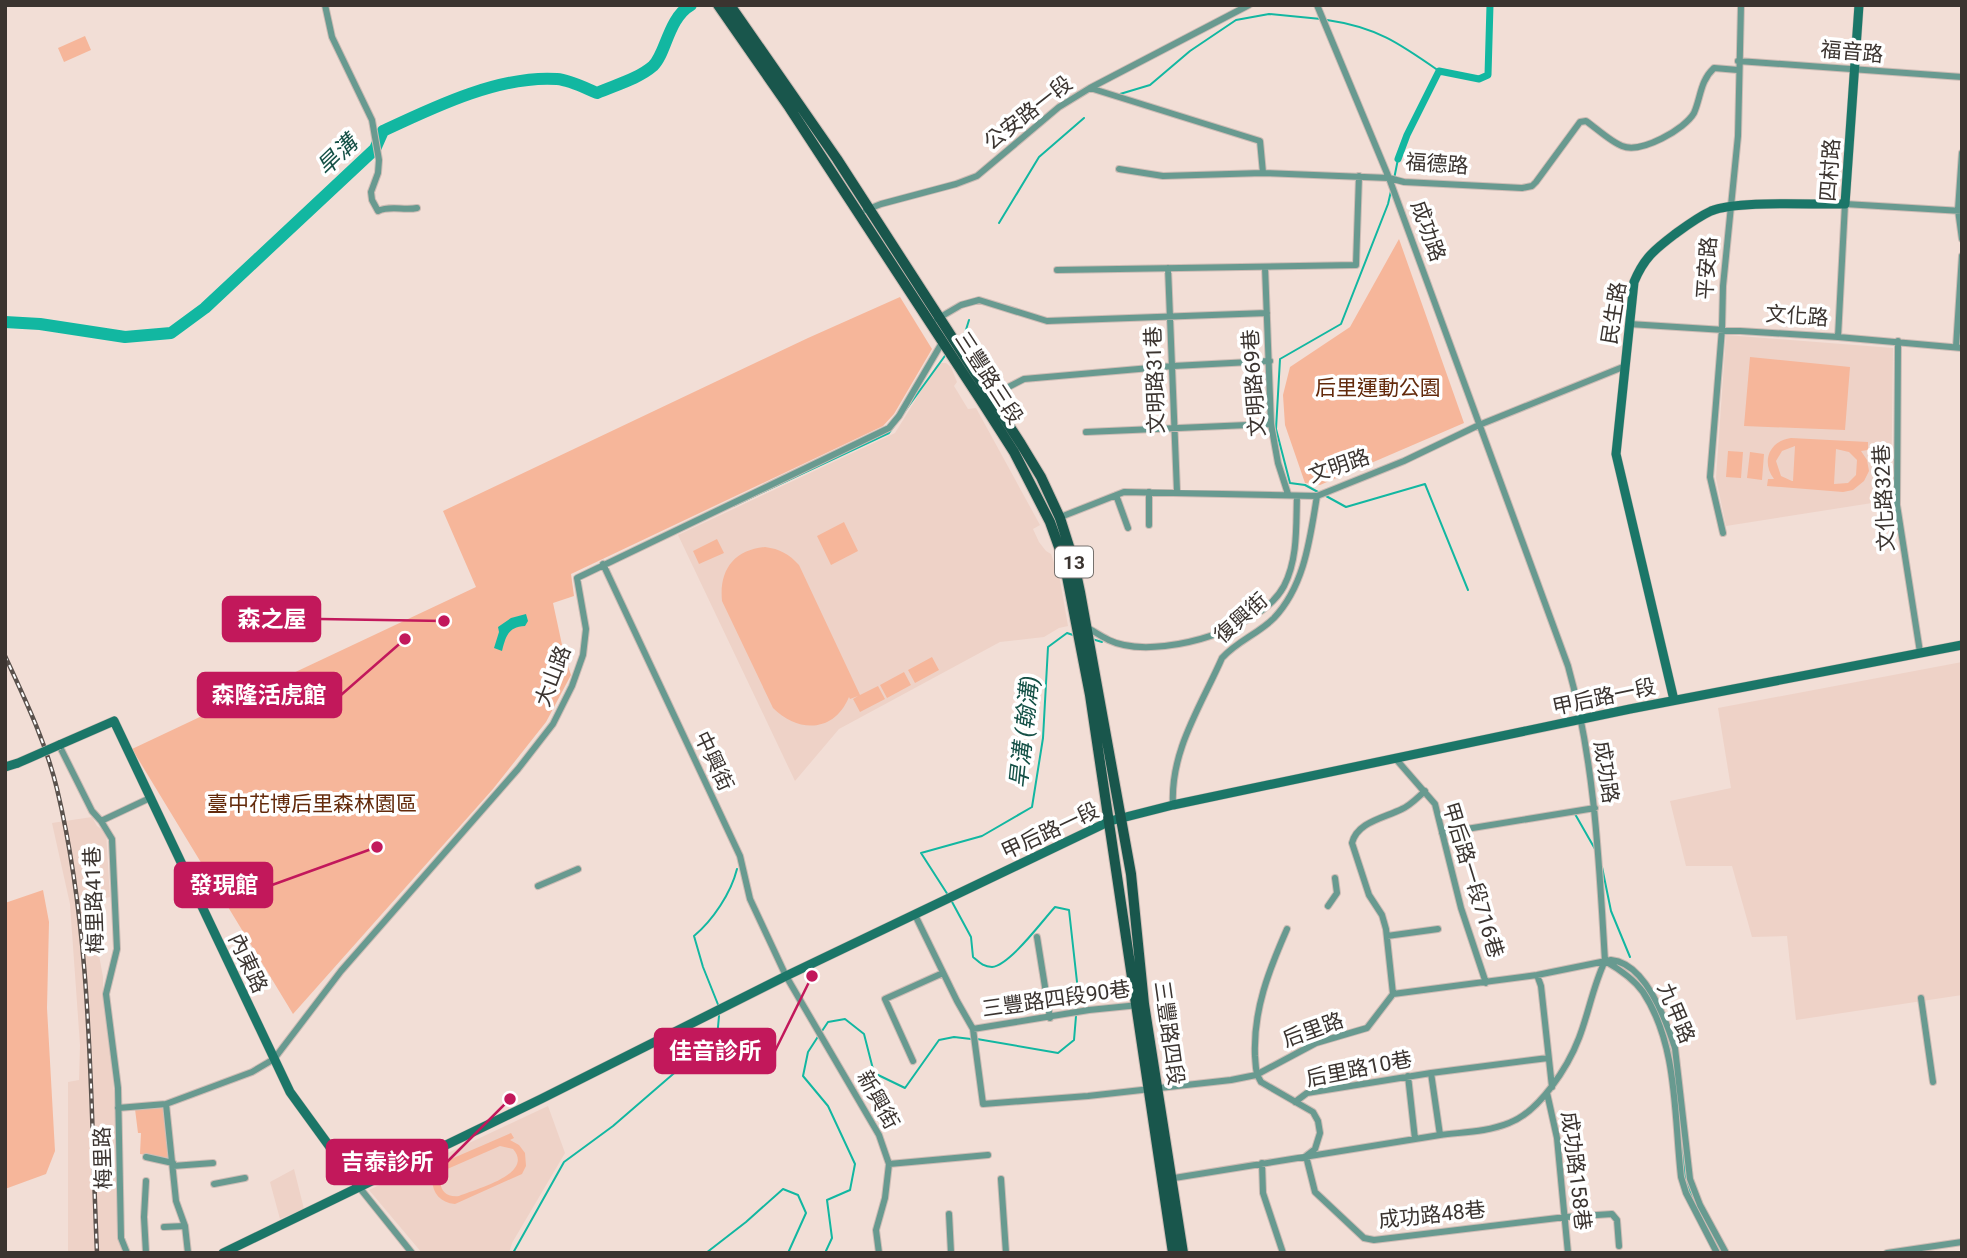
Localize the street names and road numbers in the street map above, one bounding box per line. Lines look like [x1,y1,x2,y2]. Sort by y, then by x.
street label: 福音路 [1820,37,1884,67]
street label: 公安路一段 [979,71,1077,155]
street label: 四村路 [1816,138,1844,202]
street label: 福德路 [1405,150,1469,178]
street label: 成功路 [1406,197,1450,265]
street label: 平安路 [1693,236,1721,300]
street label: 民生路 [1597,280,1631,346]
street label: 文化路 [1765,302,1829,330]
street label: 文明路31巷 [1141,326,1169,434]
street label: 三豐路三段 [950,327,1028,429]
street label: 文明路69巷 [1238,328,1270,438]
street label: 文明路 [1305,444,1373,488]
street label: 文化路32巷 [1869,444,1899,552]
road number: 13 [1055,547,1093,578]
street label: 復興街 [1210,588,1272,648]
street label: 大山路 [531,642,575,710]
street label: 甲后路一段 [1550,674,1658,720]
street label: 中興街 [690,727,738,795]
street label: 成功路 [1589,739,1623,805]
street label: 甲后路一段 [997,798,1103,864]
street label: 甲后路一段716巷 [1438,799,1508,961]
street label: 梅里路41巷 [80,846,108,954]
street label: 內東路 [224,929,272,997]
street label: 三豐路四段90巷 [980,977,1132,1021]
street label: 三豐路四段 [1150,979,1188,1087]
street label: 九甲路 [1653,979,1699,1047]
street label: 后里路 [1279,1008,1347,1052]
street label: 后里路10巷 [1304,1047,1414,1091]
street label: 新興街 [852,1067,904,1133]
street label: 成功路158巷 [1557,1110,1595,1232]
street label: 梅里路 [90,1126,116,1190]
street label: 成功路48巷 [1377,1197,1487,1233]

